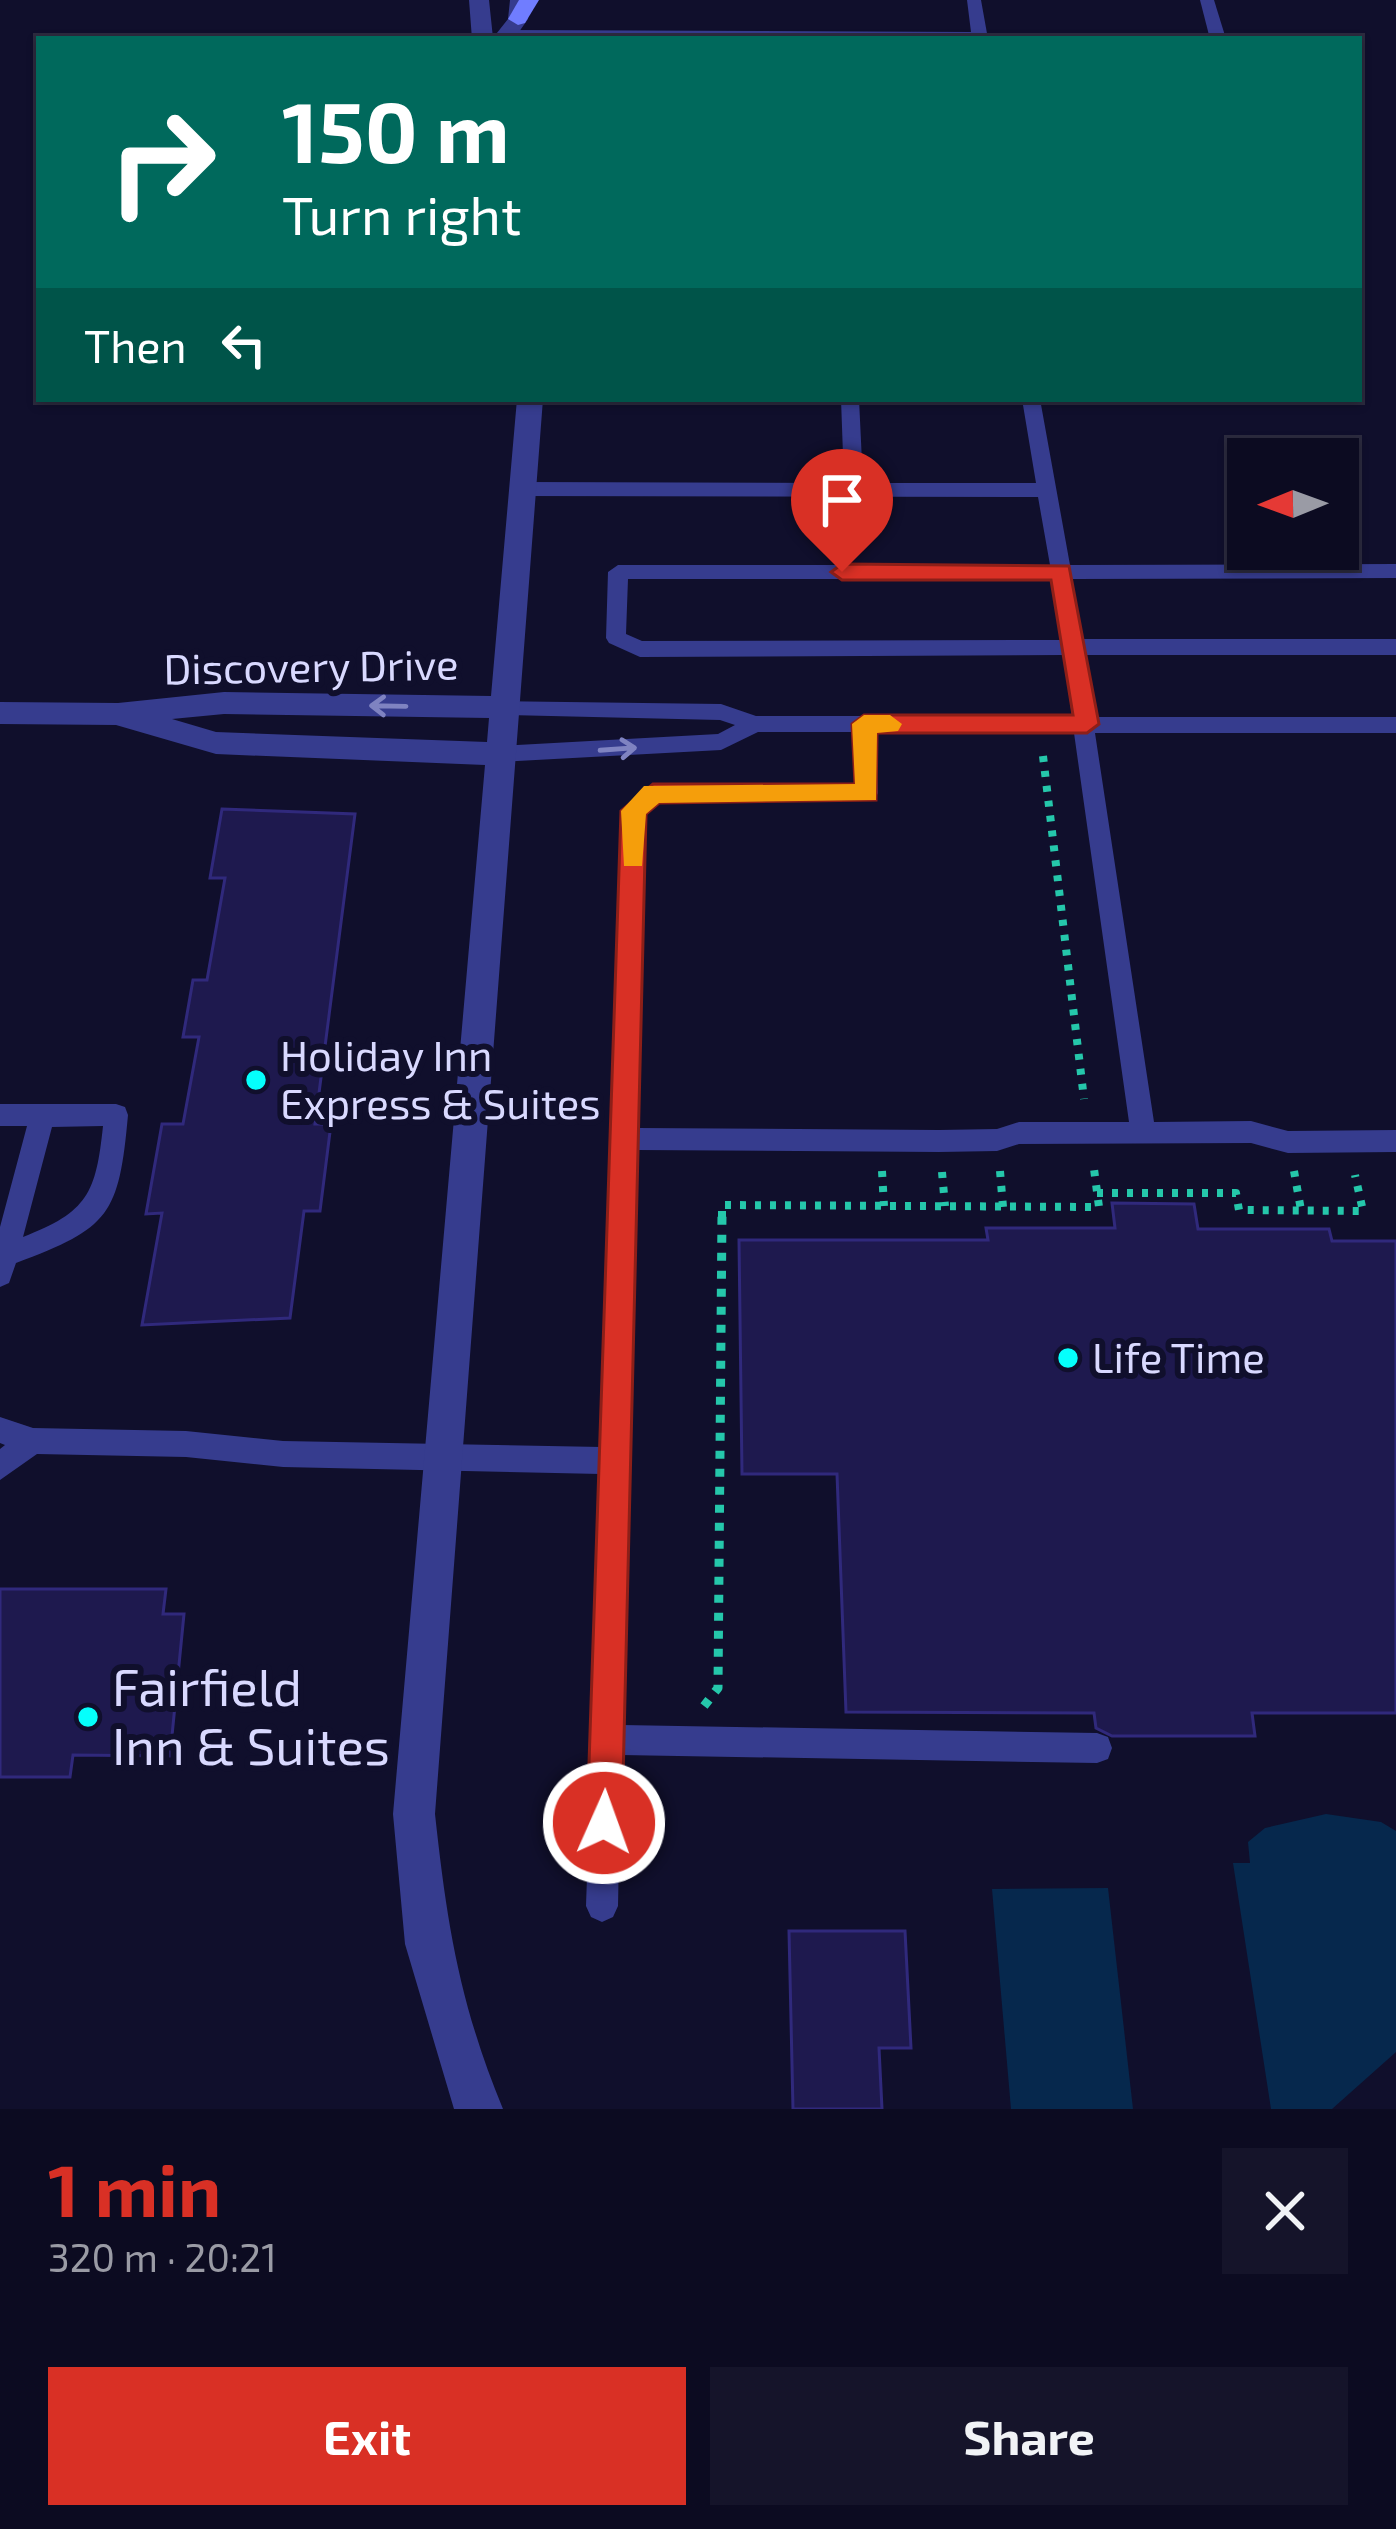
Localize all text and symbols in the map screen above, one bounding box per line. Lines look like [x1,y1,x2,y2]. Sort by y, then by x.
text: 150 m [282,79,510,180]
icon: right [84,84,240,240]
text: Turn right [282,181,522,246]
icon: left [211,312,277,378]
text: Then [84,318,187,372]
north arrow [1227,438,1359,570]
map controls [1227,438,1359,570]
pin [791,449,893,572]
icon: arrive [809,467,875,533]
street label: Discovery Drive [163,637,459,693]
one-way arrow [369,694,408,717]
one-way arrow [598,737,637,760]
place label: Holiday Inn Express & Suites [280,1029,601,1127]
marker: Holiday Inn Express & Suites [243,1067,269,1093]
place label: Life Time [1092,1331,1265,1381]
marker: Life Time [1055,1345,1081,1371]
place label: Fairfield Inn & Suites [112,1655,390,1775]
marker: Fairfield Inn & Suites [75,1704,101,1730]
position arrow [541,1760,667,1886]
text: 1 min [48,2145,221,2231]
button: close [1222,2148,1348,2274]
text: 320 m · 20:21 [48,2233,277,2280]
button: Exit [48,2367,686,2505]
button: Share [710,2367,1348,2505]

